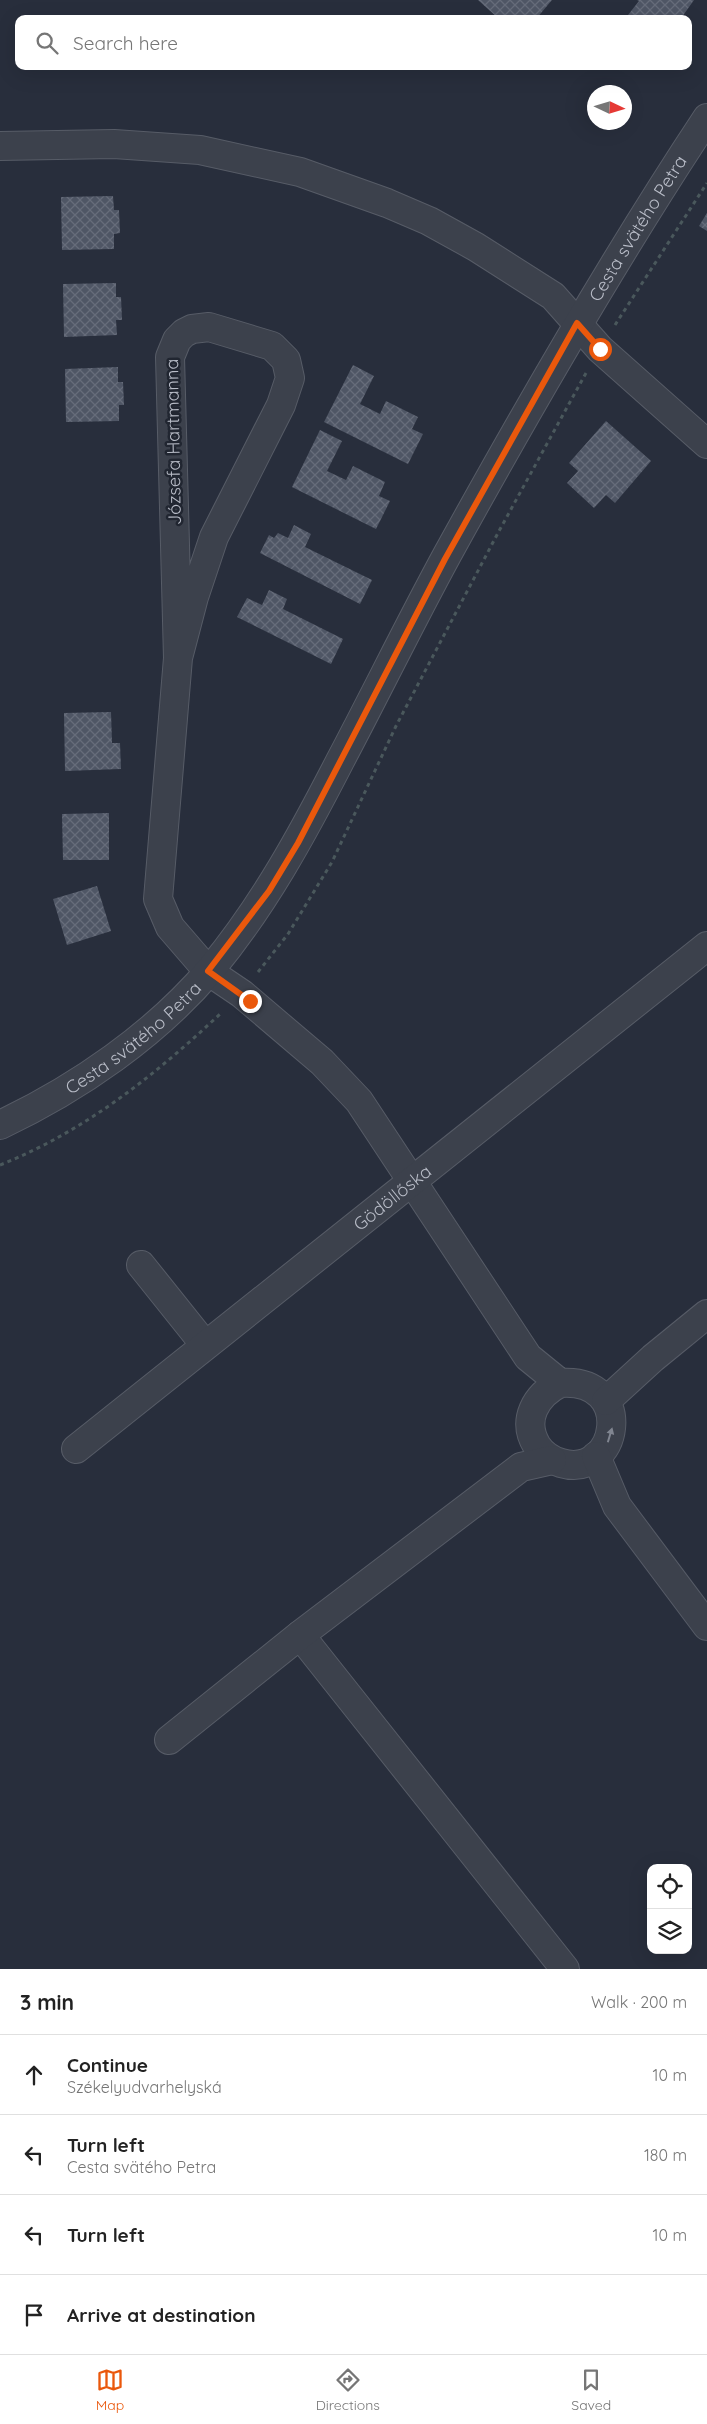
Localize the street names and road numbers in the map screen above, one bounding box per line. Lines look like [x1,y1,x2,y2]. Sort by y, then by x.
street label: Cesta svätého Petra [583,151,691,305]
street label: Józsefa Hartmanna [160,359,186,525]
street label: Cesta svätého Petra [61,976,206,1099]
street label: Gödöllőska [348,1159,436,1235]

